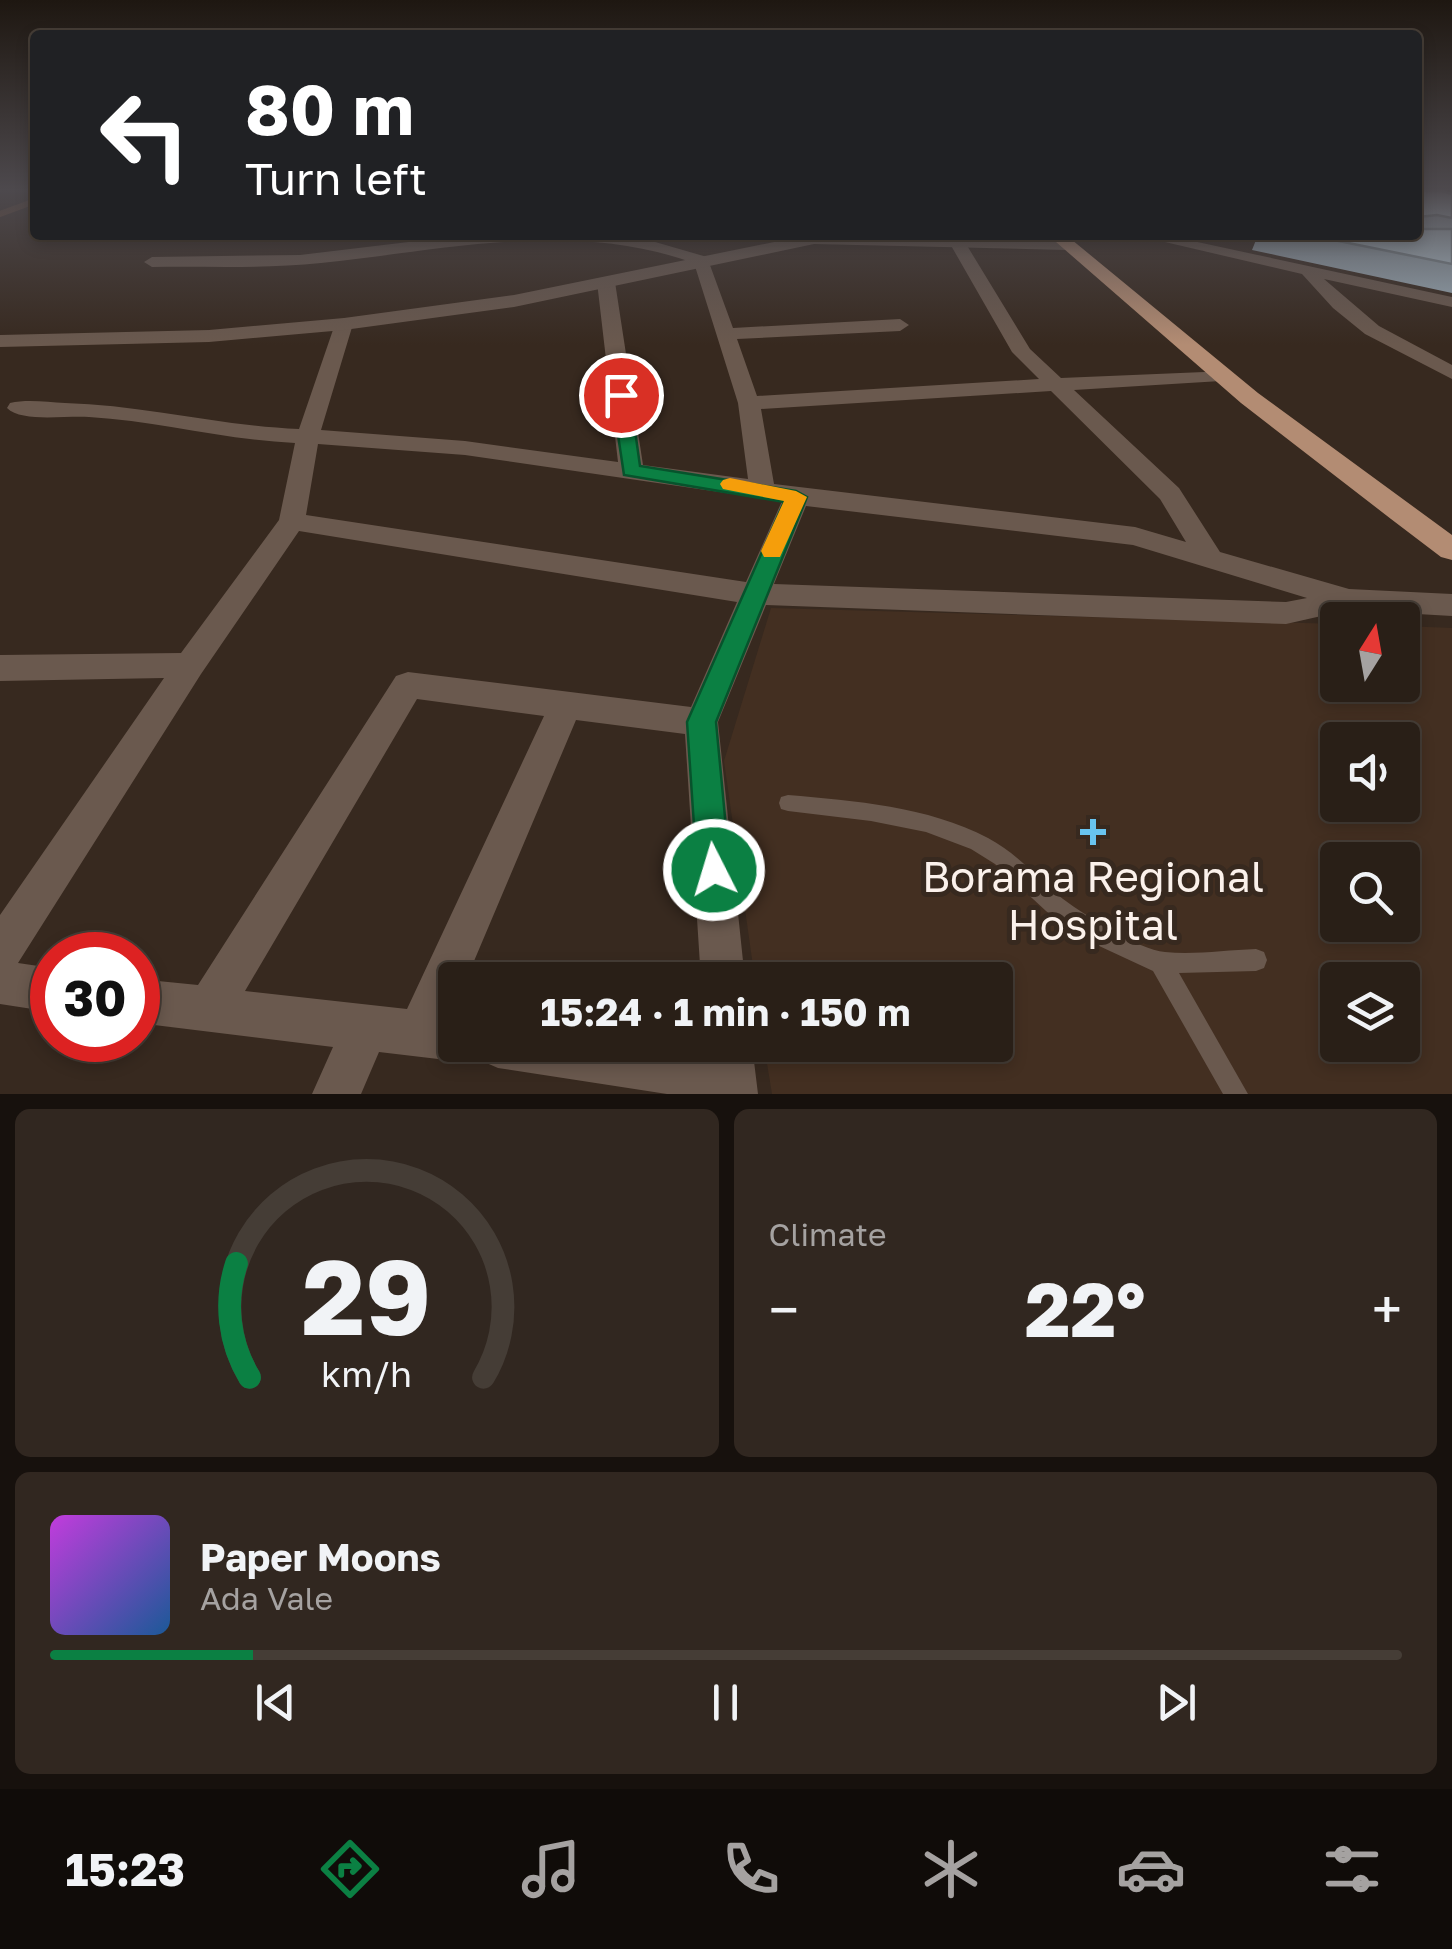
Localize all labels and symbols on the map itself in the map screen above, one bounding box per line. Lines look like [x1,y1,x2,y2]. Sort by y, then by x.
pin [579,353,664,438]
north arrow [1320,602,1420,702]
position arrow [662,818,766,922]
marker: Borama Regional Hospital [1080,819,1106,845]
place label: Borama Regional Hospital [922,851,1264,949]
speed limit sign: 30 [30,932,160,1062]

